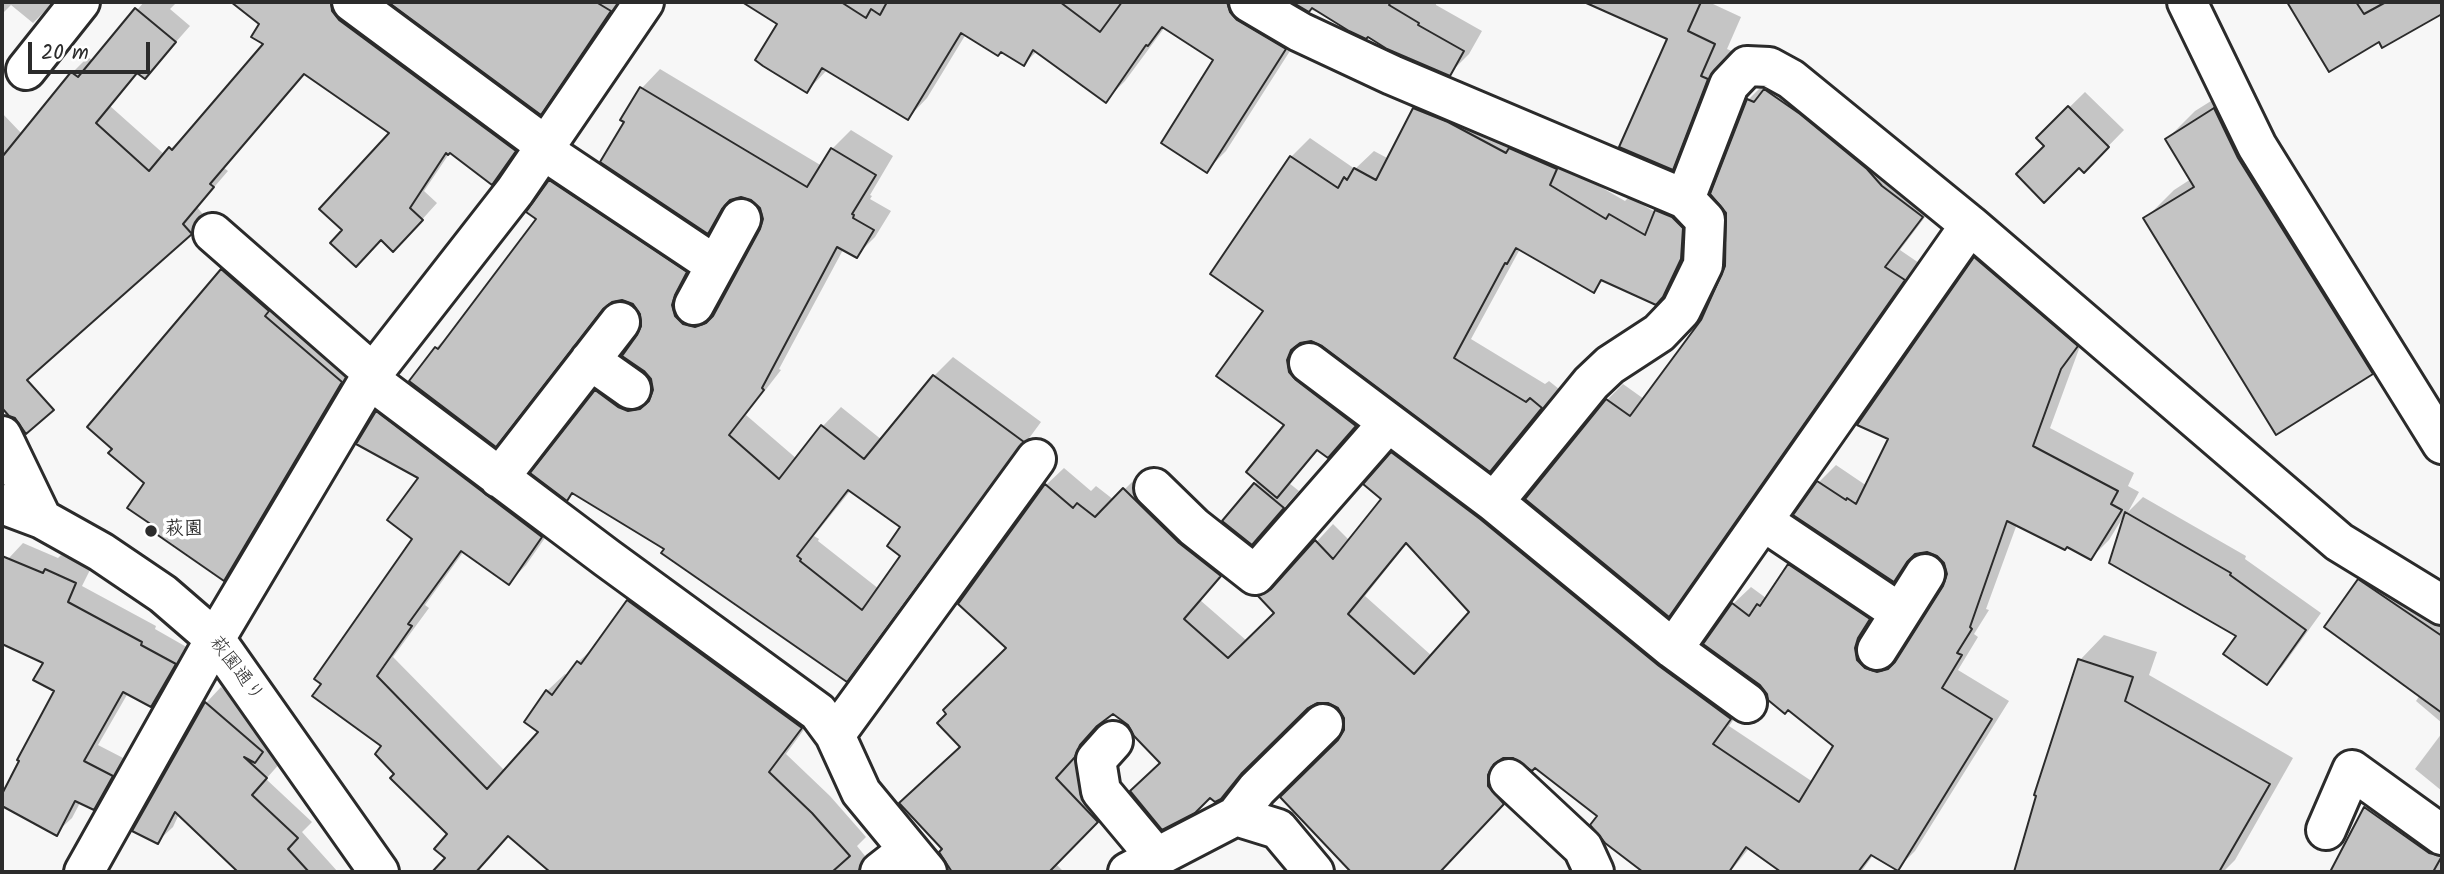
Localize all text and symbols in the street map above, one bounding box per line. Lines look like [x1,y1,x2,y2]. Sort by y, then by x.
scale bar [32,28,154,72]
text: 20 m [41,37,89,70]
place label: 萩園 [165,520,203,542]
marker: 萩園 [143,523,159,539]
street label: 萩園通り [203,633,267,707]

